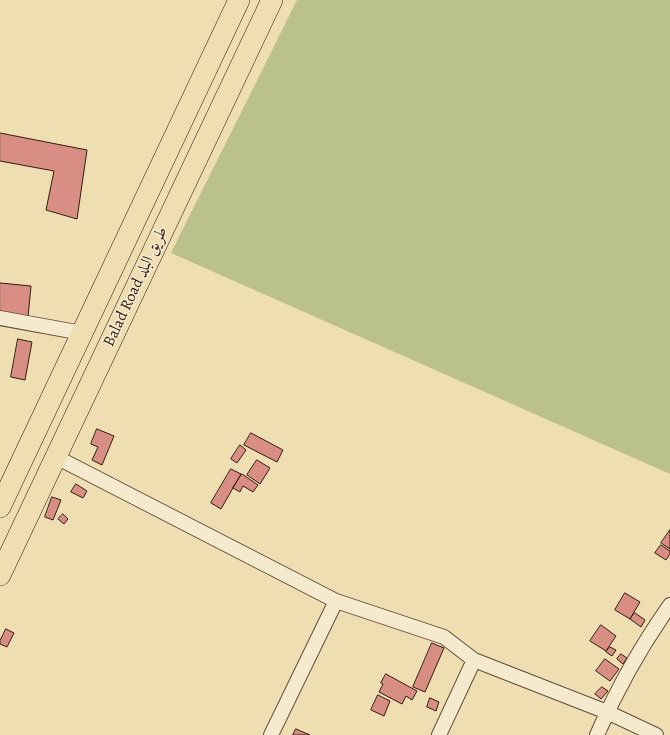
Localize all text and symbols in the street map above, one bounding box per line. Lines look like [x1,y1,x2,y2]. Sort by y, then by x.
street label: Balad Road طريق البلد [100,224,172,350]

